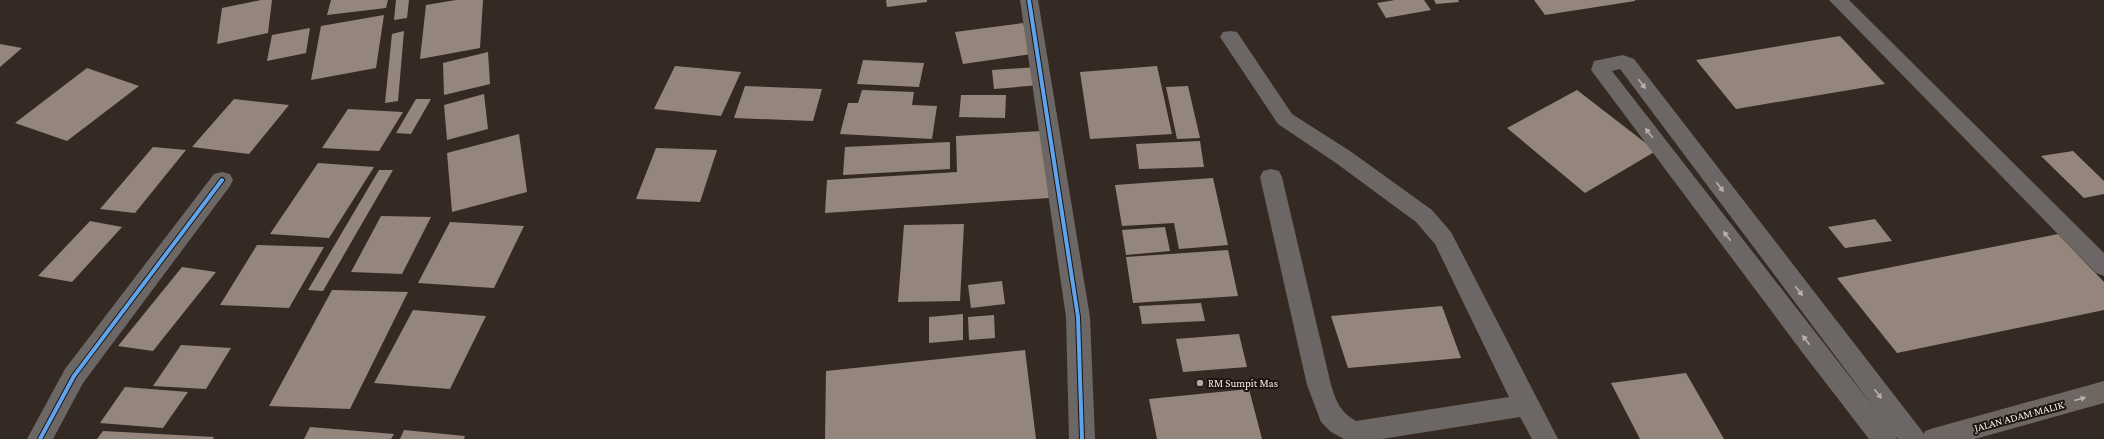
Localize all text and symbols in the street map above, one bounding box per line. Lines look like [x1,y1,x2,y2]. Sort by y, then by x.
one-way arrow [1638,78,1646,89]
one-way arrow [1645,127,1653,138]
one-way arrow [1716,182,1725,193]
one-way arrow [1723,231,1732,242]
one-way arrow [1795,285,1803,296]
one-way arrow [1802,334,1810,345]
place label: RM Sumpit Mas [1208,377,1278,390]
marker: RM Sumpit Mas [1195,378,1205,388]
one-way arrow [1874,389,1882,399]
one-way arrow [2074,396,2086,402]
street label: JALAN ADAM MALIK [1972,398,2066,435]

